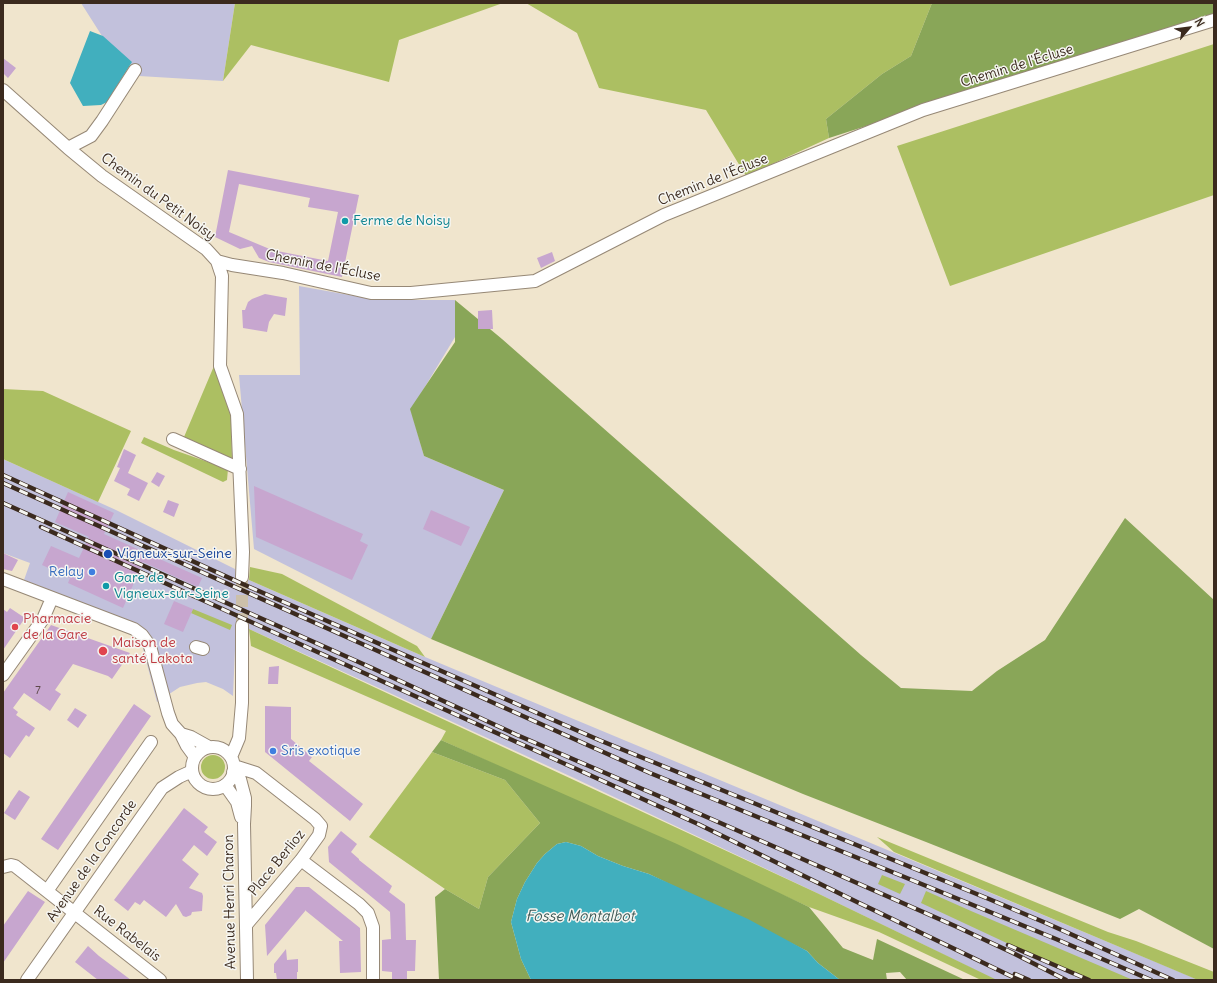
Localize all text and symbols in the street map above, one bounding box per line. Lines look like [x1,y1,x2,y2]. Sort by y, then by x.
north arrow [1169,8,1209,48]
text: N [1192,16,1208,29]
street label: Chemin de l'Écluse [959,41,1075,91]
street label: Chemin du Petit Noisy [97,150,219,244]
street label: Chemin de l'Écluse [656,150,770,210]
place label: Ferme de Noisy [353,213,450,229]
marker: Ferme de Noisy [340,216,350,226]
street label: Chemin de l'Écluse [264,247,382,285]
place label: Vigneux-sur-Seine [117,546,232,562]
marker: Vigneux-sur-Seine [102,548,114,560]
place label: Relay [49,564,84,580]
marker: Relay [87,567,97,577]
place label: Gare de Vigneux-sur-Seine [114,570,229,602]
marker: Gare de Vigneux-sur-Seine [101,581,111,591]
place label: Pharmacie de la Gare [23,611,91,644]
marker: Pharmacie de la Gare [10,622,20,632]
place label: Maison de santé Lakota [112,635,193,668]
marker: Maison de santé Lakota [97,645,109,657]
house number: 7 [35,684,41,698]
place label: Sris exotique [281,743,361,759]
marker: Sris exotique [268,746,278,756]
street label: Avenue de la Concorde [44,797,140,925]
street label: Place Berlioz [245,826,309,900]
street label: Avenue Henri Charon [220,834,240,970]
street label: Rue Rabelais [90,903,164,965]
water label: Fosse Montalbot [525,908,635,926]

